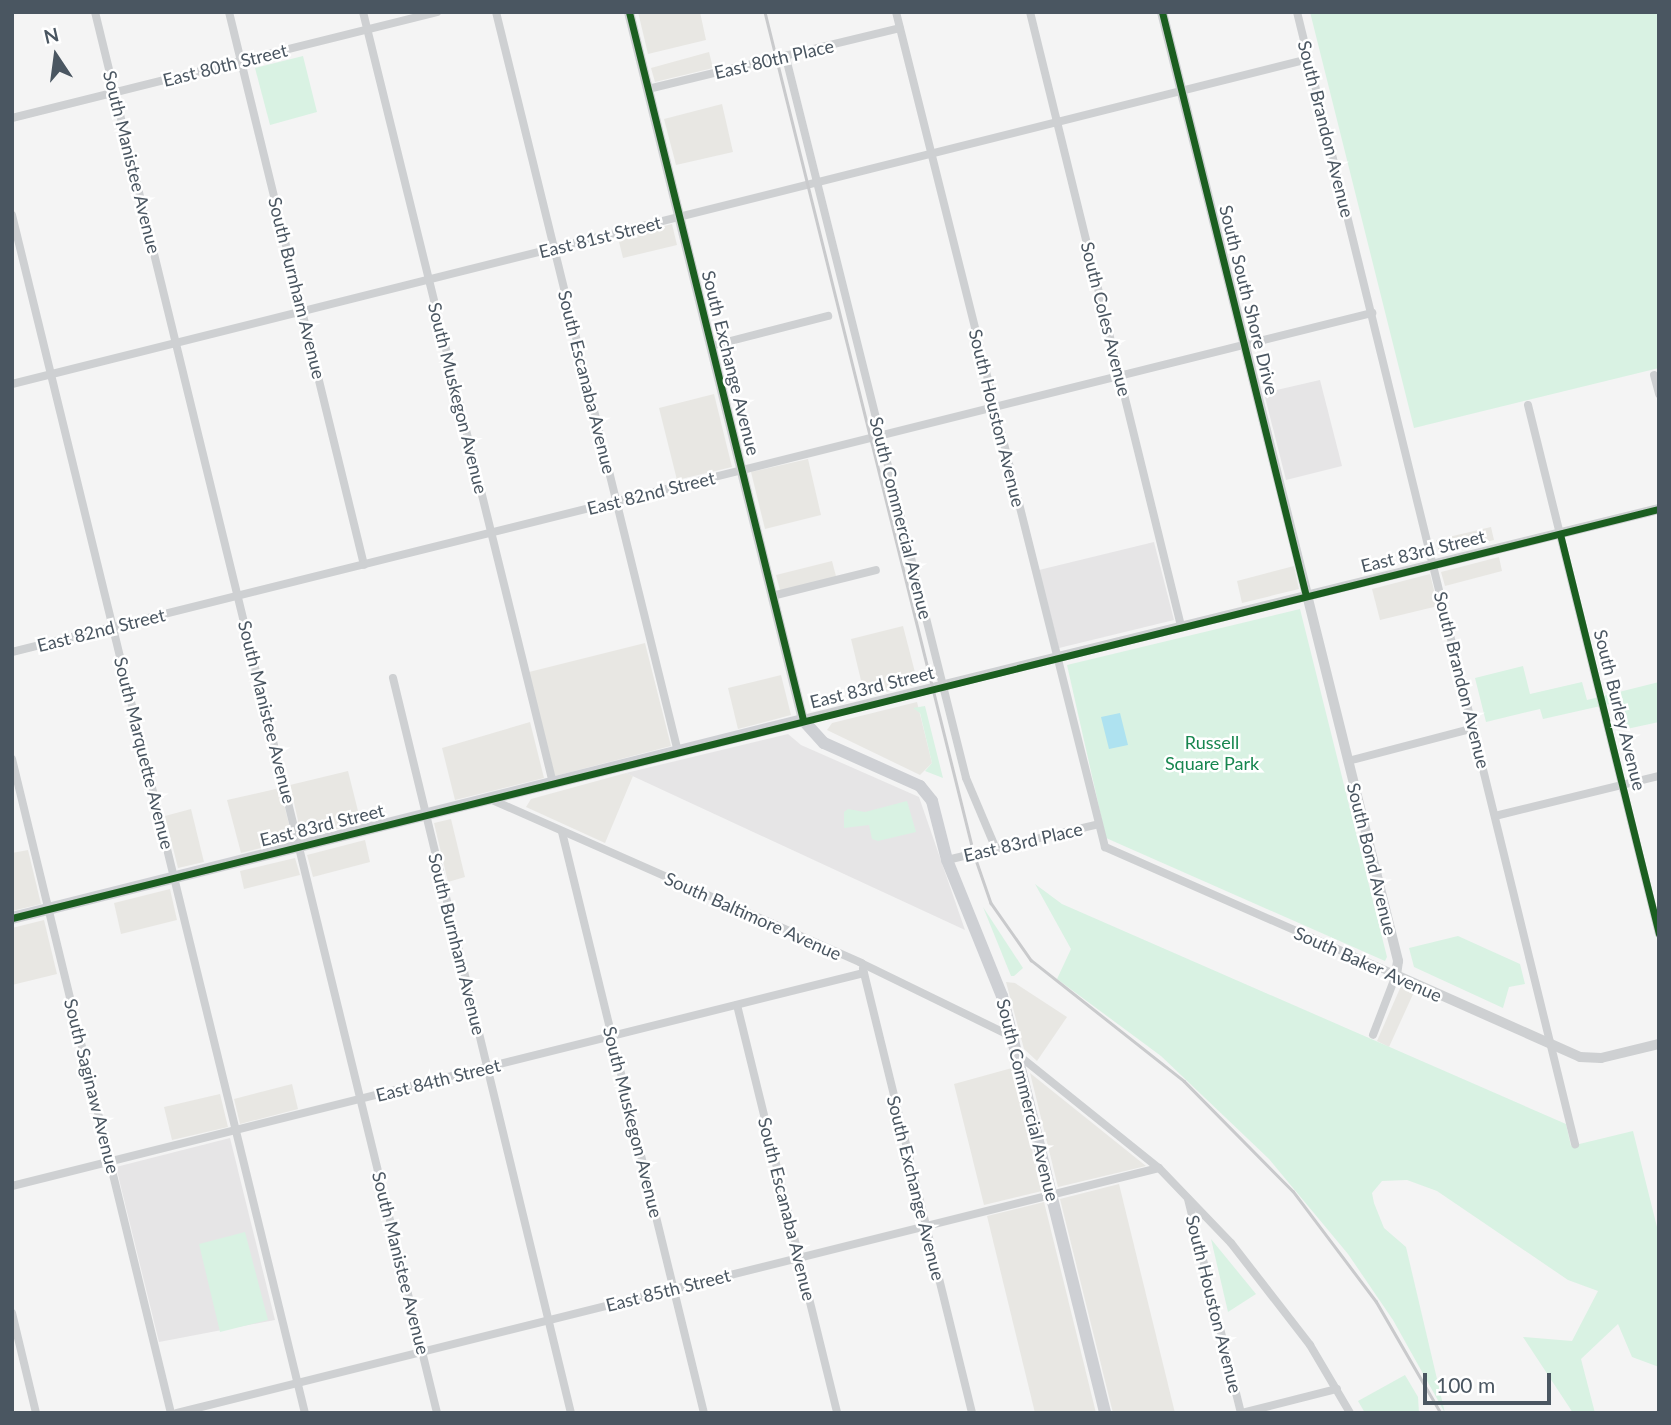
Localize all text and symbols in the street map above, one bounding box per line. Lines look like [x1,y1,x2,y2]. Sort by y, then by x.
north arrow [21,21,91,91]
text: N [41,22,61,48]
street label: East 80th Place [712,35,836,83]
street label: South Brandon Avenue [1293,38,1359,220]
street label: East 80th Street [161,39,289,91]
street label: South Manistee Avenue [99,68,165,256]
street label: South Burnham Avenue [264,195,330,381]
street label: South South Shore Drive [1215,203,1283,397]
street label: East 81st Street [537,211,663,263]
street label: South Coles Avenue [1076,239,1136,399]
street label: South Exchange Avenue [697,268,765,458]
street label: South Escanaba Avenue [554,288,620,476]
street label: South Muskegon Avenue [424,300,492,496]
street label: South Houston Avenue [964,326,1030,510]
street label: South Commercial Avenue [865,414,937,622]
street label: East 82nd Street [585,467,717,519]
street label: East 83rd Street [1359,525,1487,577]
street label: South Brandon Avenue [1429,589,1495,771]
street label: East 82nd Street [35,604,167,656]
street label: South Manistee Avenue [234,618,300,806]
street label: South Burley Avenue [1589,627,1651,793]
street label: South Marquette Avenue [110,654,178,852]
street label: East 83rd Street [808,661,936,713]
park label: Russell Square Park [1165,732,1259,774]
street label: South Bond Avenue [1343,780,1401,938]
street label: East 83rd Street [258,799,386,851]
street label: East 83rd Place [961,818,1085,866]
street label: South Burnham Avenue [424,851,490,1037]
street label: South Baltimore Avenue [661,867,845,965]
street label: South Baker Avenue [1290,922,1446,1006]
street label: South Saginaw Avenue [60,996,124,1176]
street label: South Commercial Avenue [992,996,1064,1204]
street label: South Muskegon Avenue [599,1024,667,1220]
street label: East 84th Street [374,1054,502,1106]
street label: South Exchange Avenue [882,1093,950,1283]
street label: South Escanaba Avenue [754,1115,820,1303]
street label: South Manistee Avenue [368,1169,434,1357]
street label: South Houston Avenue [1181,1212,1247,1396]
street label: East 85th Street [604,1264,732,1316]
scale bar [1426,1358,1554,1402]
text: 100 m [1436,1372,1495,1397]

